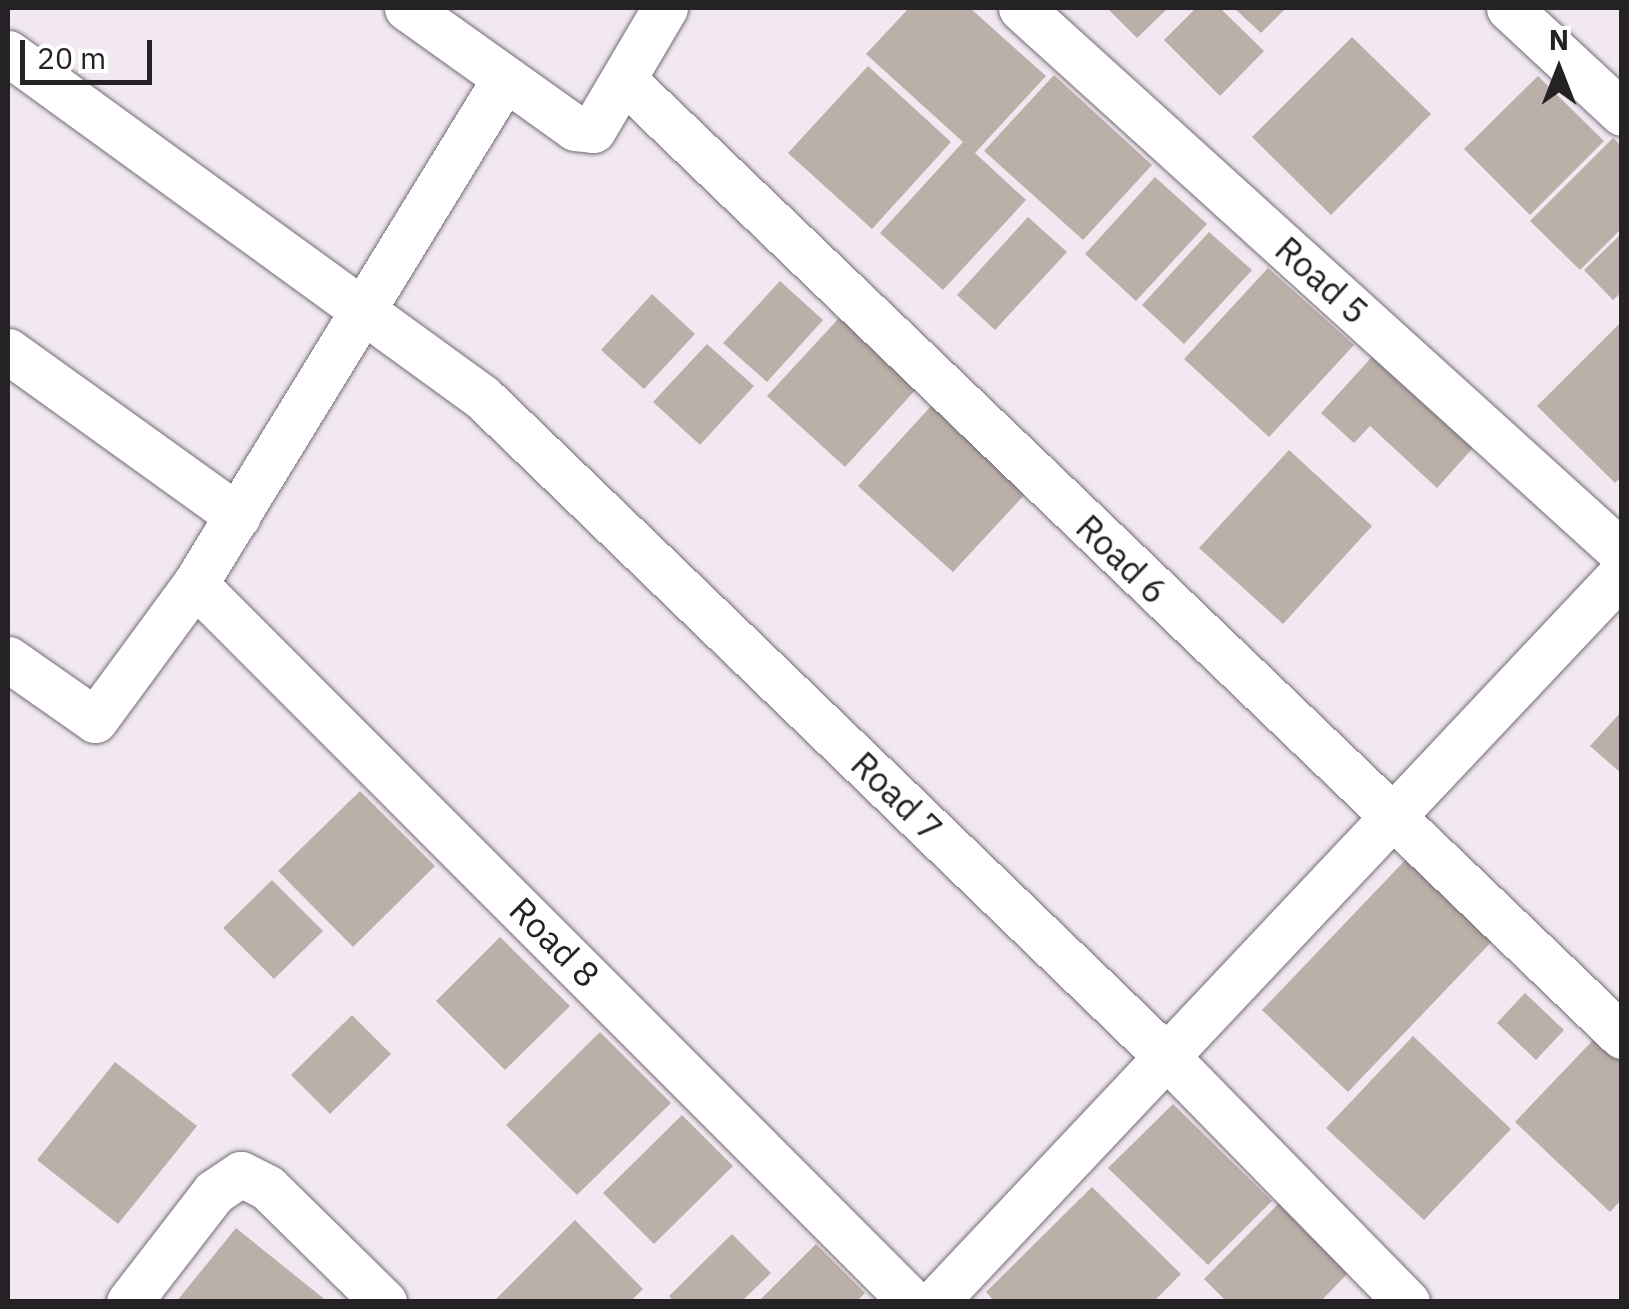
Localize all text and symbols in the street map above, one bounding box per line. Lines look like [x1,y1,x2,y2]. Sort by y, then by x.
scale bar [25,20,158,82]
north arrow [1509,20,1609,120]
text: N [1549,21,1569,58]
text: 20 m [37,38,106,77]
street label: Road 5 [1267,228,1377,332]
street label: Road 6 [1068,506,1176,612]
street label: Road 7 [843,743,951,849]
street label: Road 8 [501,888,609,996]

